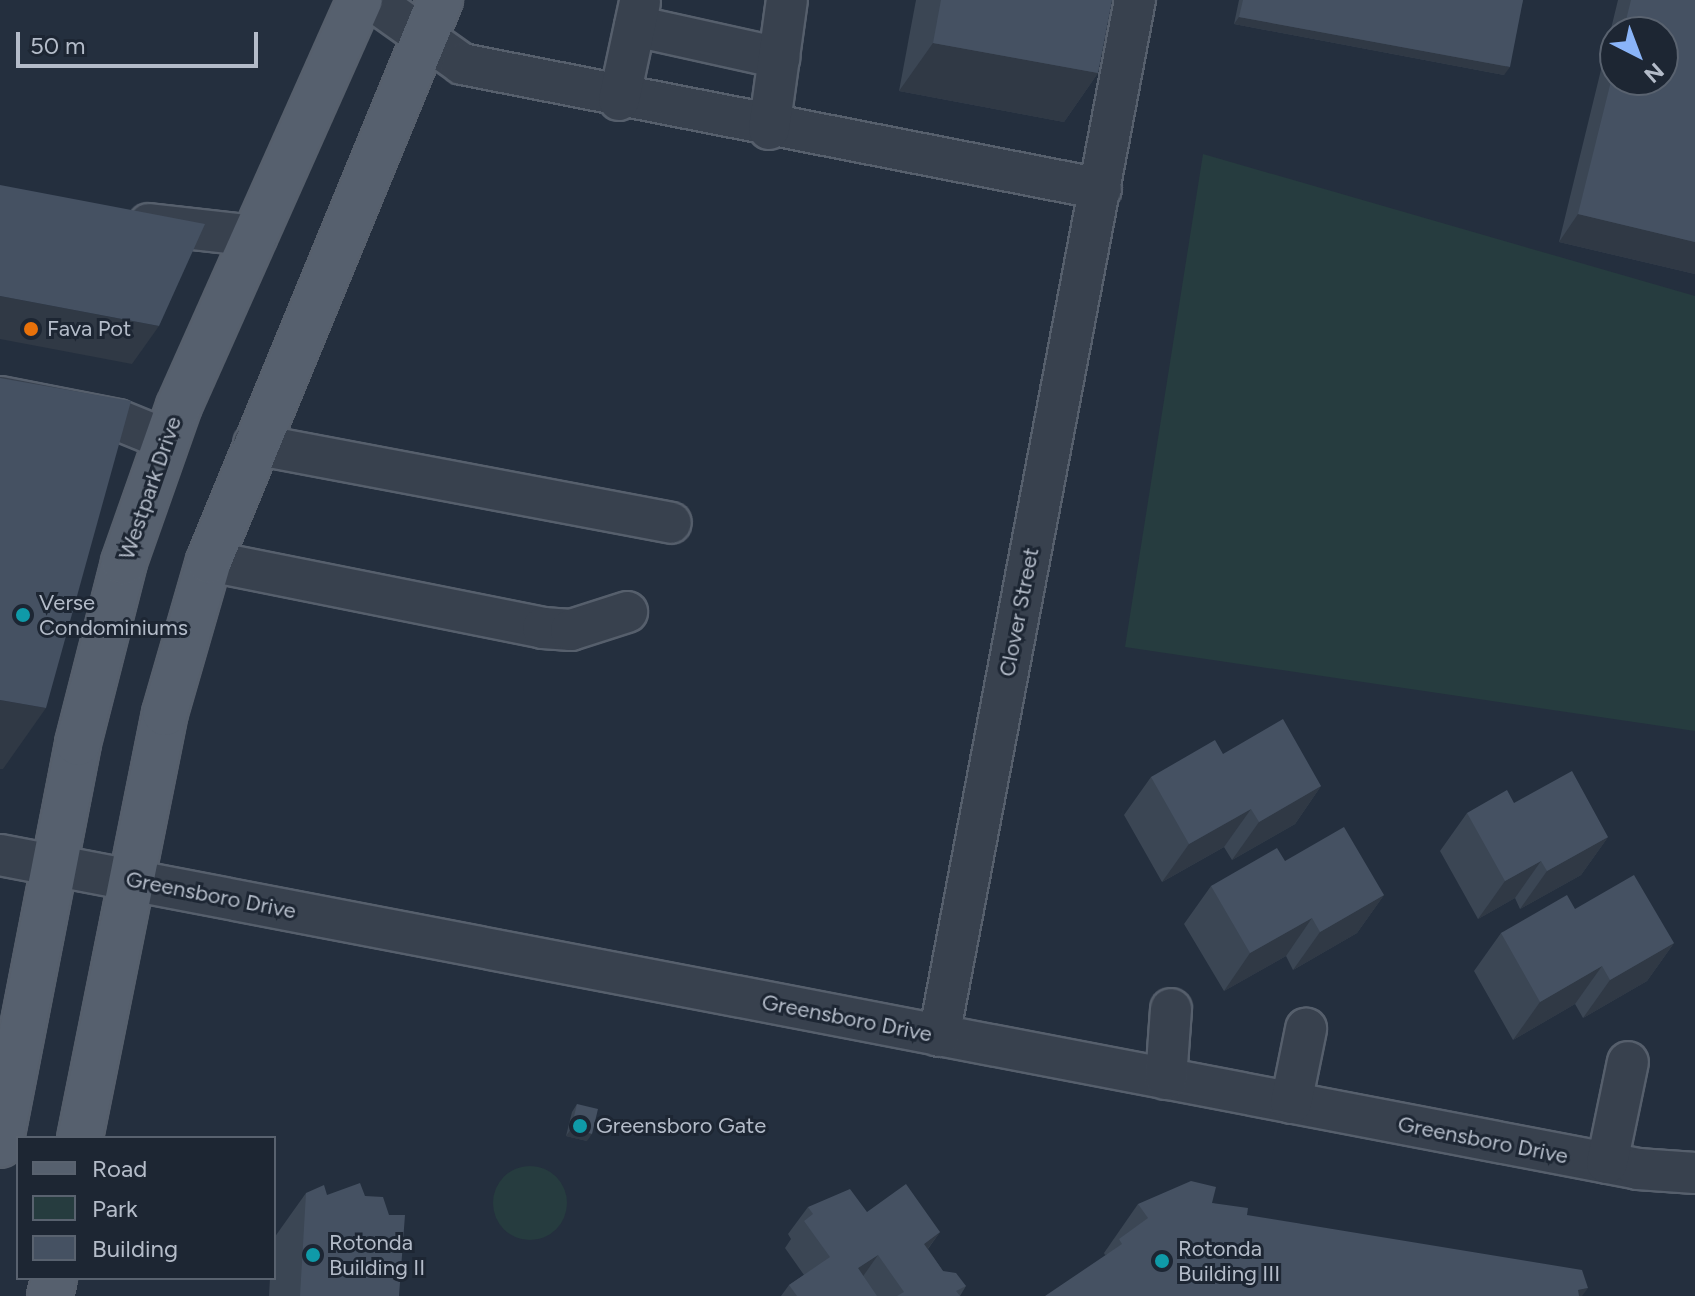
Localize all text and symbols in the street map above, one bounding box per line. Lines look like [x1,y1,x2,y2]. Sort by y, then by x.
scale bar [20,16,262,66]
north arrow [1599,16,1679,96]
text: 50 m [30,31,86,60]
text: N [1639,57,1669,88]
place label: Fava Pot [47,316,131,342]
marker: Fava Pot [22,320,40,338]
street label: Westpark Drive [113,413,187,563]
street label: Clover Street [994,545,1044,679]
place label: Verse Condominiums [39,589,188,640]
marker: Verse Condominiums [14,606,32,624]
street label: Greensboro Drive [124,866,298,924]
street label: Greensboro Drive [760,989,934,1047]
street label: Greensboro Drive [1396,1111,1570,1169]
place label: Greensboro Gate [596,1113,766,1139]
marker: Greensboro Gate [571,1117,589,1135]
legend [16,1136,276,1280]
text: Road [92,1154,147,1183]
text: Park [92,1194,138,1223]
place label: Rotonda Building II [329,1229,425,1280]
text: Building [92,1234,178,1263]
place label: Rotonda Building III [1178,1235,1280,1286]
marker: Rotonda Building II [304,1246,322,1264]
marker: Rotonda Building III [1153,1252,1171,1270]

